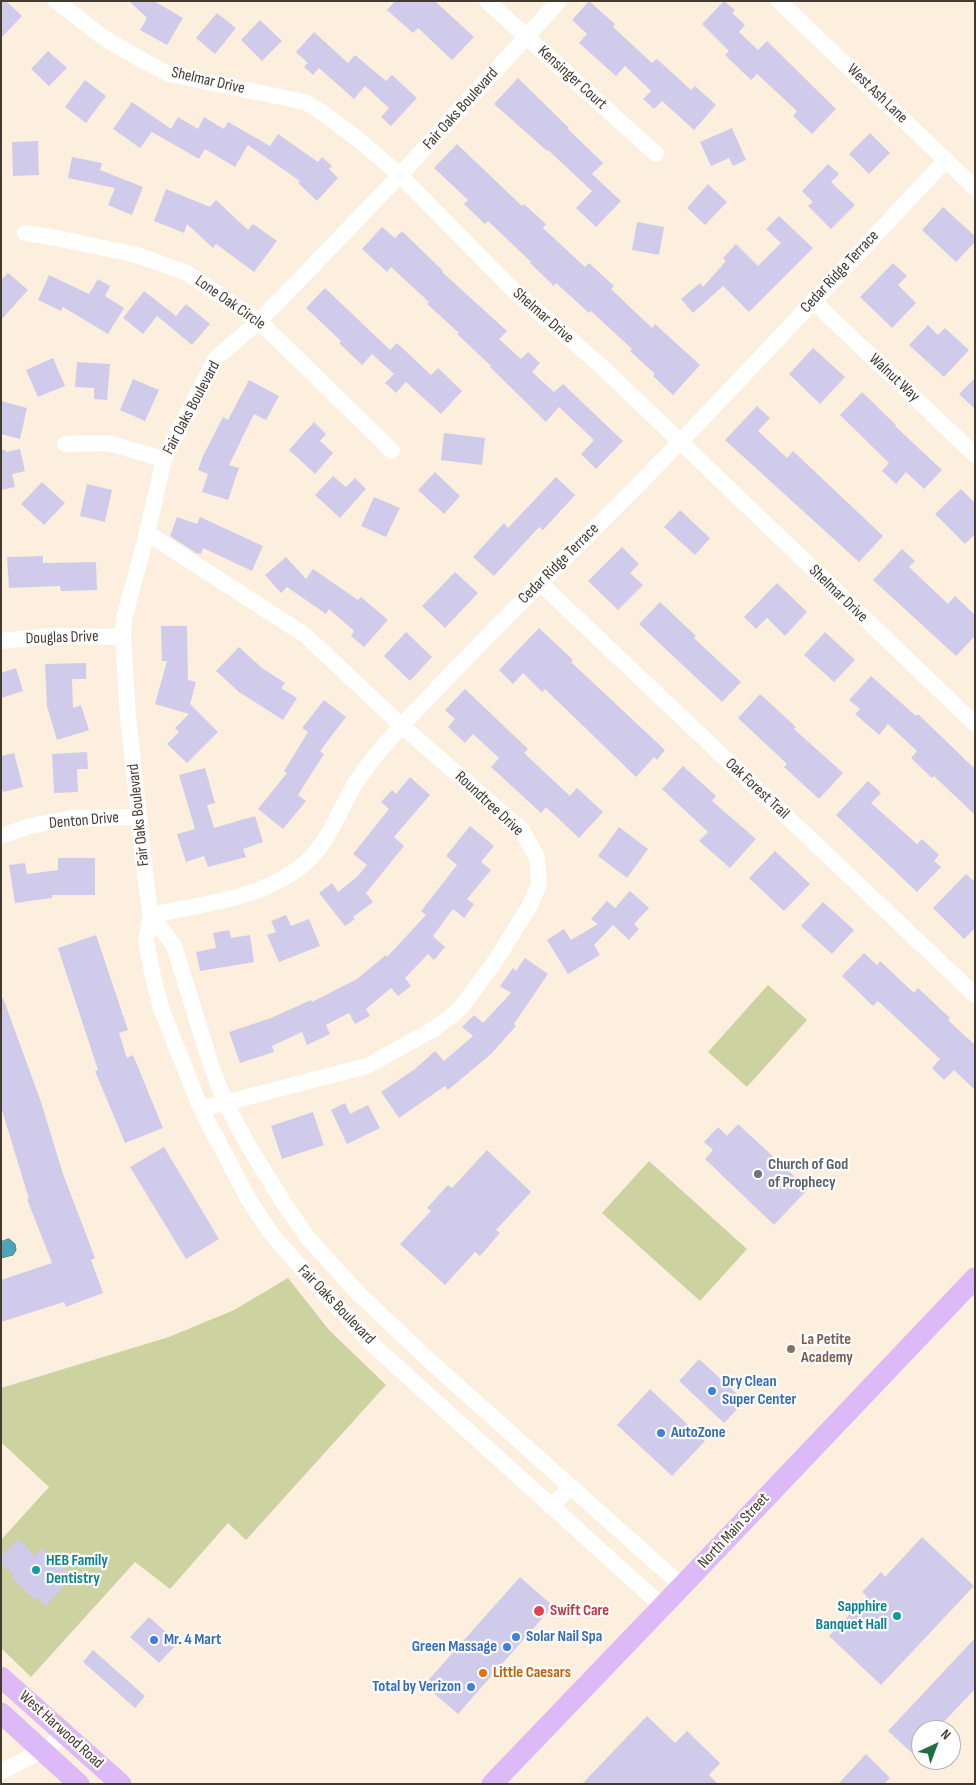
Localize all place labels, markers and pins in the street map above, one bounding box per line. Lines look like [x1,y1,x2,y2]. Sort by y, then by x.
place label: Church of God of Prophecy [768,1155,848,1193]
marker: Church of God of Prophecy [752,1168,764,1180]
place label: La Petite Academy [801,1330,853,1368]
marker: La Petite Academy [785,1343,797,1355]
place label: Dry Clean Super Center [722,1372,797,1410]
marker: Dry Clean Super Center [706,1385,718,1397]
place label: AutoZone [671,1423,726,1443]
marker: AutoZone [655,1427,667,1439]
place label: HEB Family Dentistry [46,1551,108,1589]
marker: HEB Family Dentistry [30,1564,42,1576]
place label: Sapphire Banquet Hall [816,1597,887,1635]
place label: Swift Care [550,1601,609,1621]
marker: Swift Care [532,1604,546,1618]
marker: Sapphire Banquet Hall [891,1610,903,1622]
place label: Solar Nail Spa [526,1627,602,1647]
place label: Mr. 4 Mart [164,1630,221,1650]
marker: Solar Nail Spa [510,1631,522,1643]
marker: Mr. 4 Mart [148,1634,160,1646]
place label: Green Massage [412,1637,497,1657]
marker: Green Massage [501,1641,513,1653]
place label: Little Caesars [493,1663,571,1683]
marker: Little Caesars [477,1667,489,1679]
place label: Total by Verizon [372,1677,461,1697]
marker: Total by Verizon [465,1681,477,1693]

